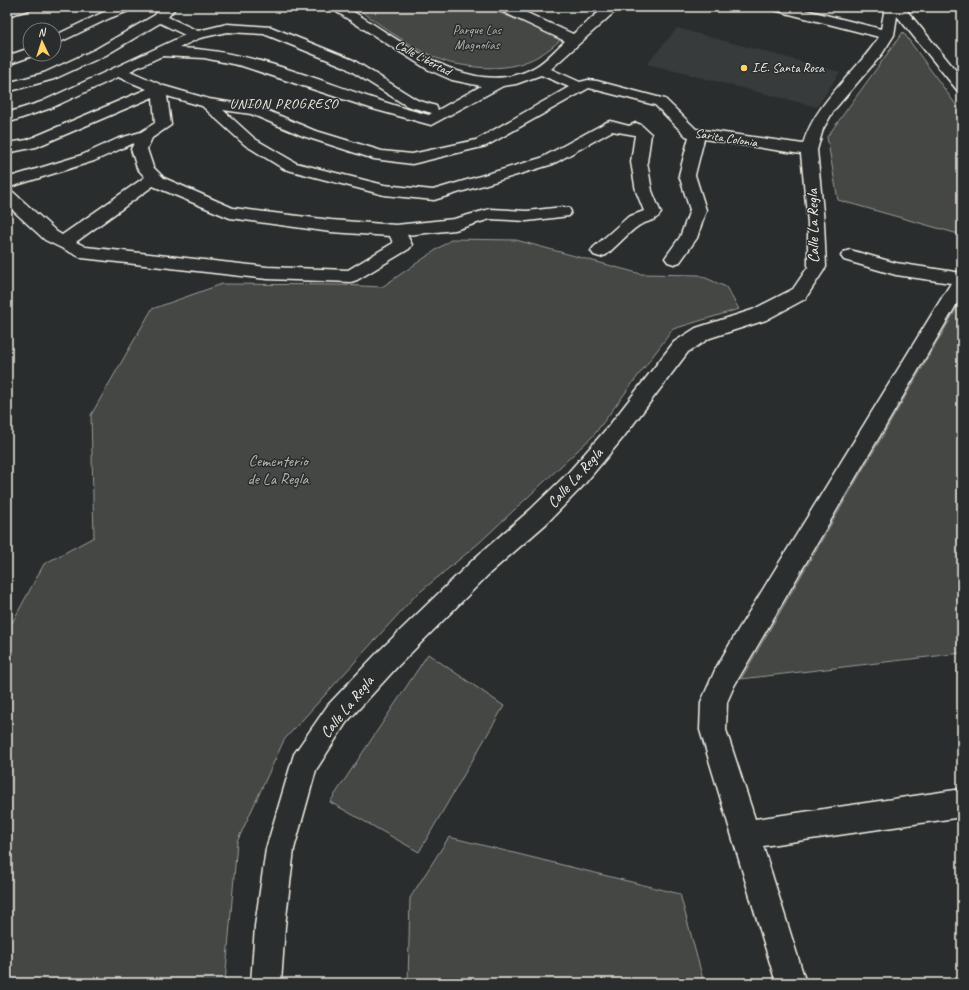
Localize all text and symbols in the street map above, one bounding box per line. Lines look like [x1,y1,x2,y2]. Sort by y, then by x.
north arrow [22,22,62,62]
park label: Parque Las Magnolias [453,22,503,53]
text: N [37,25,47,39]
street label: Calle Libertad [392,37,455,80]
place label: I.E. Santa Rosa [752,60,825,76]
marker: I.E. Santa Rosa [739,63,749,73]
district label: UNION PROGRESO [229,95,340,112]
street label: Sarita Colonia [694,125,760,151]
street label: Calle La Regla [802,187,824,263]
street label: Calle La Regla [543,443,608,512]
park label: Cementerio de La Regla [247,451,310,489]
street label: Calle La Regla [316,671,379,742]

